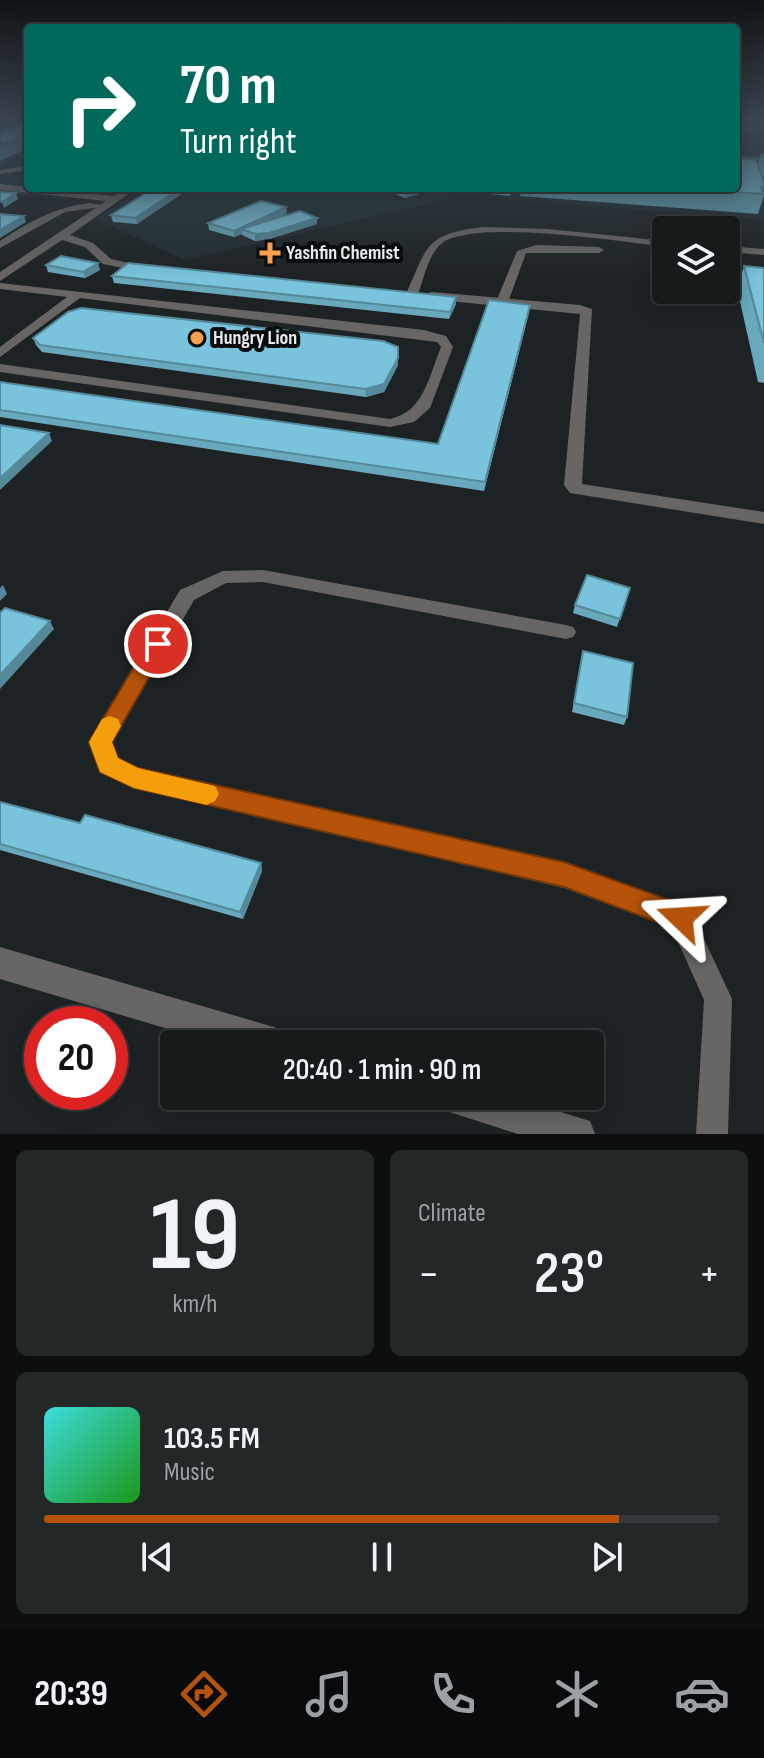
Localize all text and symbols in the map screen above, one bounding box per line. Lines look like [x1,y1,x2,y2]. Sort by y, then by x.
text: 70 m [180,53,277,120]
icon: right [48,56,152,160]
text: Turn right [180,121,297,164]
map controls [652,216,740,304]
button: layers [652,216,740,304]
place label: Yashfin Chemist [286,241,400,265]
marker: Yashfin Chemist [261,244,279,262]
place label: Hungry Lion [213,326,297,350]
marker: Hungry Lion [188,329,206,347]
pin [124,610,192,678]
icon: arrive [136,622,180,666]
position arrow [639,876,723,960]
speed limit sign: 20 [24,1006,128,1110]
text: 20:40 · 1 min · 90 m [283,1052,481,1088]
text: 19 [150,1174,240,1299]
text: Climate [418,1198,486,1229]
text: 23° [534,1238,604,1310]
text: − [418,1248,440,1301]
text: + [698,1248,720,1301]
text: km/h [173,1289,217,1320]
text: 103.5 FM [164,1421,260,1457]
text: Music [164,1457,215,1488]
icon: previous [135,1535,179,1579]
icon: pause [360,1535,404,1579]
icon: next [585,1535,629,1579]
icon: directions [176,1666,232,1722]
icon: music [301,1666,357,1722]
icon: phone [425,1666,481,1722]
icon: climate [549,1666,605,1722]
icon: car [674,1666,730,1722]
text: 20:39 [34,1673,108,1716]

